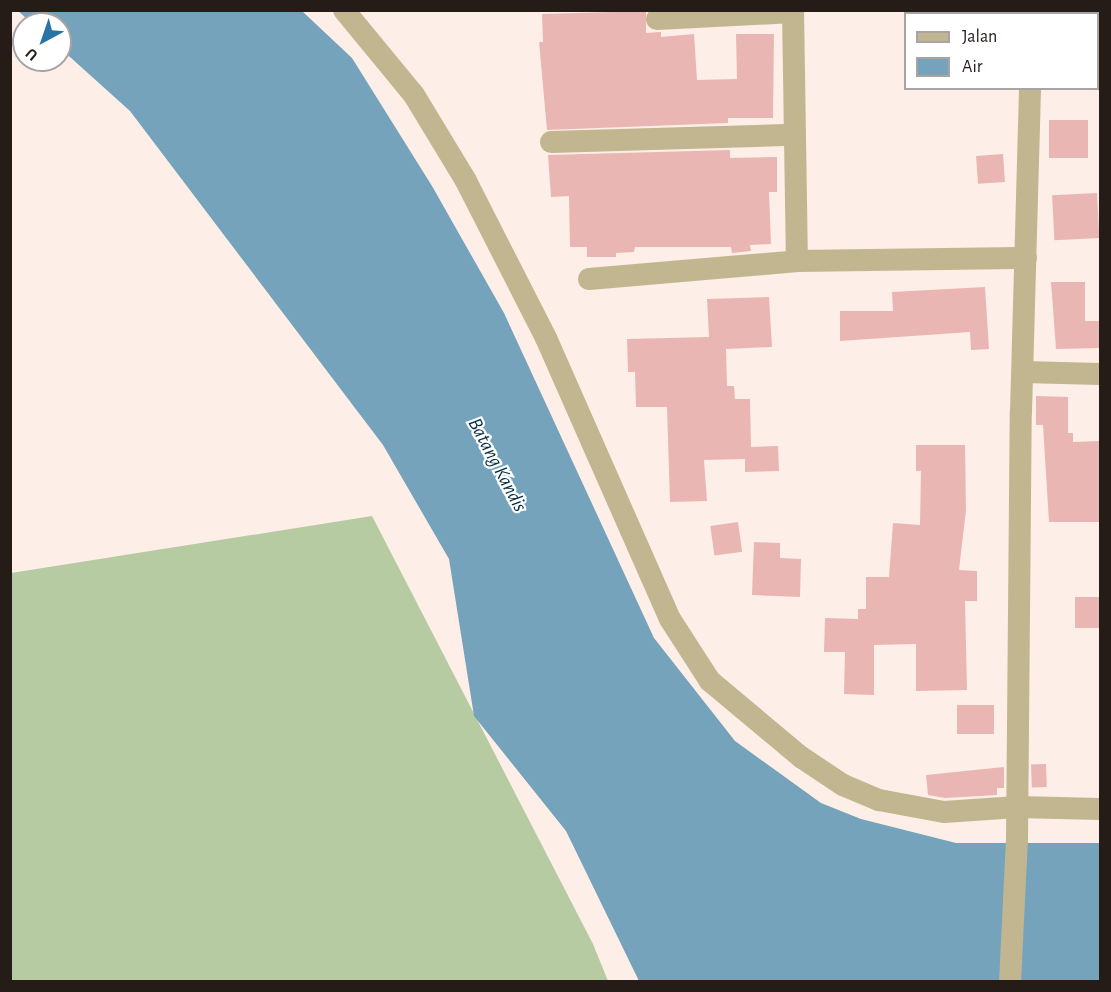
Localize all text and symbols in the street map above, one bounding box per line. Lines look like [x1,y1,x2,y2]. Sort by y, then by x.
north arrow [12,12,72,72]
legend [904,12,1099,90]
text: Jalan [962,28,997,46]
text: U [23,45,41,64]
text: Air [962,58,983,76]
water label: Batang Kandis [462,414,532,516]

